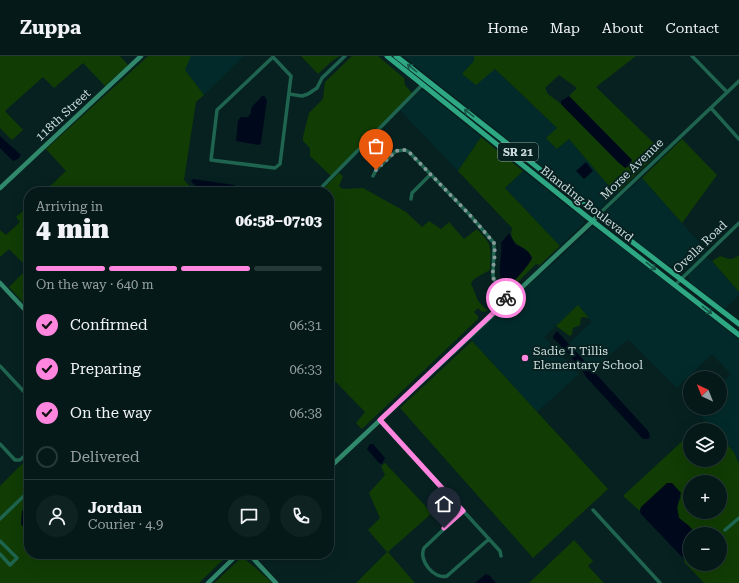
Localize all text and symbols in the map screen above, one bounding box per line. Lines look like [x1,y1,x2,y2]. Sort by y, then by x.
text: Zuppa [20,16,81,39]
text: Home [487,20,528,36]
text: Map [550,20,580,36]
text: About [602,20,644,36]
text: Contact [666,20,719,36]
one-way arrow [406,64,417,73]
street label: 118th Street [33,86,94,144]
one-way arrow [463,109,474,117]
pin [359,129,393,170]
icon: bag [365,135,387,157]
street label: Morse Avenue [598,135,667,202]
road number: SR 21 [498,143,538,161]
street label: Blanding Boulevard [538,163,636,245]
text: Arriving in [36,199,103,214]
text: 06:58–07:03 [236,212,322,230]
text: 4 min [36,214,109,244]
street label: Ovella Road [670,218,730,276]
one-way arrow [645,262,656,271]
text: On the way · 640 m [36,277,153,292]
courier [486,278,526,318]
icon: bike [495,287,517,309]
one-way arrow [701,306,712,314]
icon: check [36,314,58,336]
text: Confirmed [70,316,148,334]
text: 06:31 [290,318,322,333]
place label: Sadie T Tillis Elementary School [533,344,643,372]
marker: Sadie T Tillis Elementary School [520,353,530,363]
icon: check [36,358,58,380]
text: Preparing [70,360,141,378]
text: 06:33 [290,362,322,377]
north arrow [683,371,727,415]
map controls [683,371,727,571]
icon: check [36,402,58,424]
text: On the way [70,404,152,422]
text: 06:38 [290,406,322,421]
button: layers [683,423,727,467]
text: Delivered [70,448,140,466]
button: + [683,475,727,519]
pin [427,487,461,528]
icon: home [433,493,455,515]
button: person [36,495,78,537]
button: chat [228,495,270,537]
button: phone [280,495,322,537]
text: Jordan [88,499,142,517]
text: Courier · 4.9 [88,517,163,532]
button: − [683,527,727,571]

